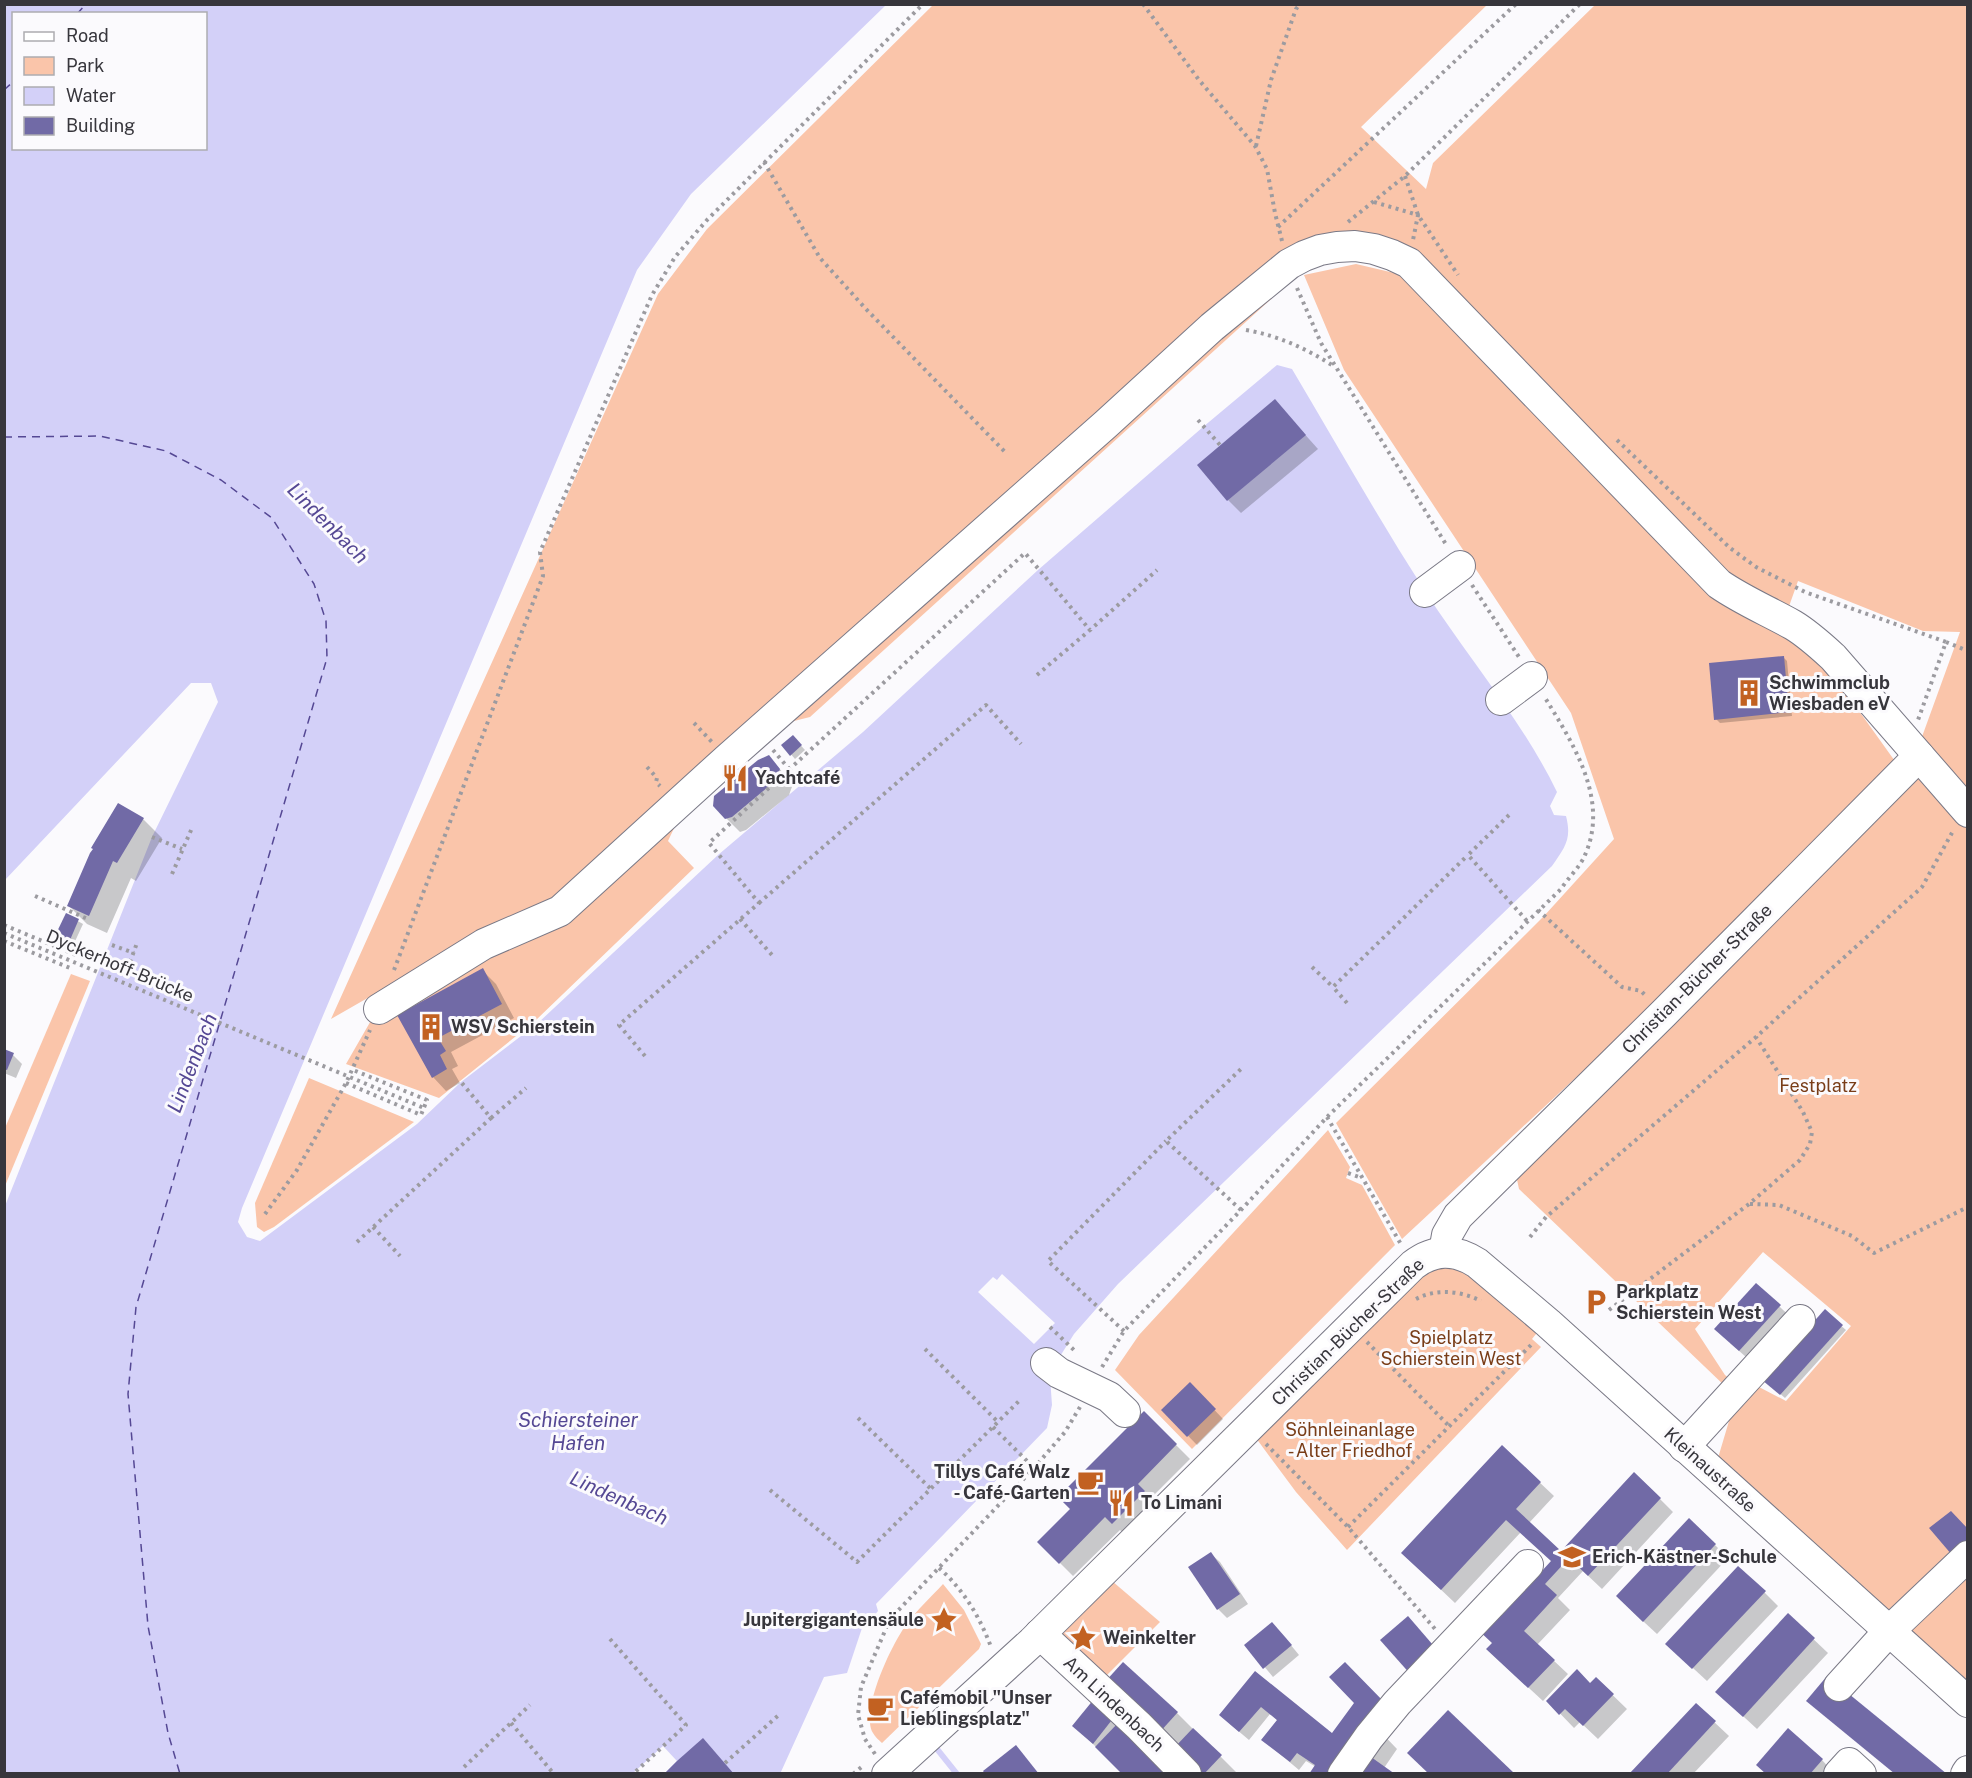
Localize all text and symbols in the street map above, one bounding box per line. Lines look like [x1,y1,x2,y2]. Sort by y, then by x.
legend [12,12,207,150]
text: Road [66,25,109,46]
text: Park [66,55,104,76]
text: Water [66,85,116,106]
text: Building [66,115,135,136]
water label: Lindenbach [283,478,373,568]
place label: Schwimmclub Wiesbaden eV [1769,672,1891,714]
building icon: Schwimmclub Wiesbaden eV [1734,678,1764,708]
restaurant icon: Yachtcafé [720,763,750,793]
place label: Yachtcafé [755,767,840,788]
street label: Christian-Bücher-Straße [1617,899,1776,1058]
street label: Dyckerhoff-Brücke [43,925,197,1006]
water label: Lindenbach [162,1010,222,1116]
building icon: WSV Schierstein [416,1012,446,1042]
place label: WSV Schierstein [451,1016,595,1037]
park label: Festplatz [1779,1075,1857,1096]
street label: Christian-Bücher-Straße [1267,1253,1428,1410]
place label: Parkplatz Schierstein West [1616,1281,1761,1323]
parking icon: Parkplatz Schierstein West [1581,1287,1611,1317]
park label: Spielplatz Schierstein West [1381,1327,1521,1369]
water label: Schiersteiner Hafen [518,1408,639,1455]
park label: Söhnleinanlage - Alter Friedhof [1285,1419,1415,1461]
street label: Kleinaustraße [1660,1423,1761,1516]
place label: Tillys Café Walz - Café-Garten [934,1461,1070,1503]
water label: Lindenbach [566,1466,672,1530]
cafe icon: Tillys Café Walz - Café-Garten [1075,1467,1105,1497]
restaurant icon: To Limani [1106,1488,1136,1518]
place label: To Limani [1141,1492,1222,1513]
school or university icon: Erich-Kästner-Schule [1557,1542,1587,1572]
place label: Erich-Kästner-Schule [1592,1546,1777,1567]
place icon: Jupitergigantensäule [929,1605,959,1635]
place label: Jupitergigantensäule [743,1609,924,1630]
place icon: Weinkelter [1068,1623,1098,1653]
place label: Weinkelter [1103,1627,1197,1648]
street label: Am Lindenbach [1060,1652,1169,1756]
place label: Cafémobil "Unser Lieblingsplatz" [900,1687,1053,1729]
cafe icon: Cafémobil "Unser Lieblingsplatz" [865,1693,895,1723]

